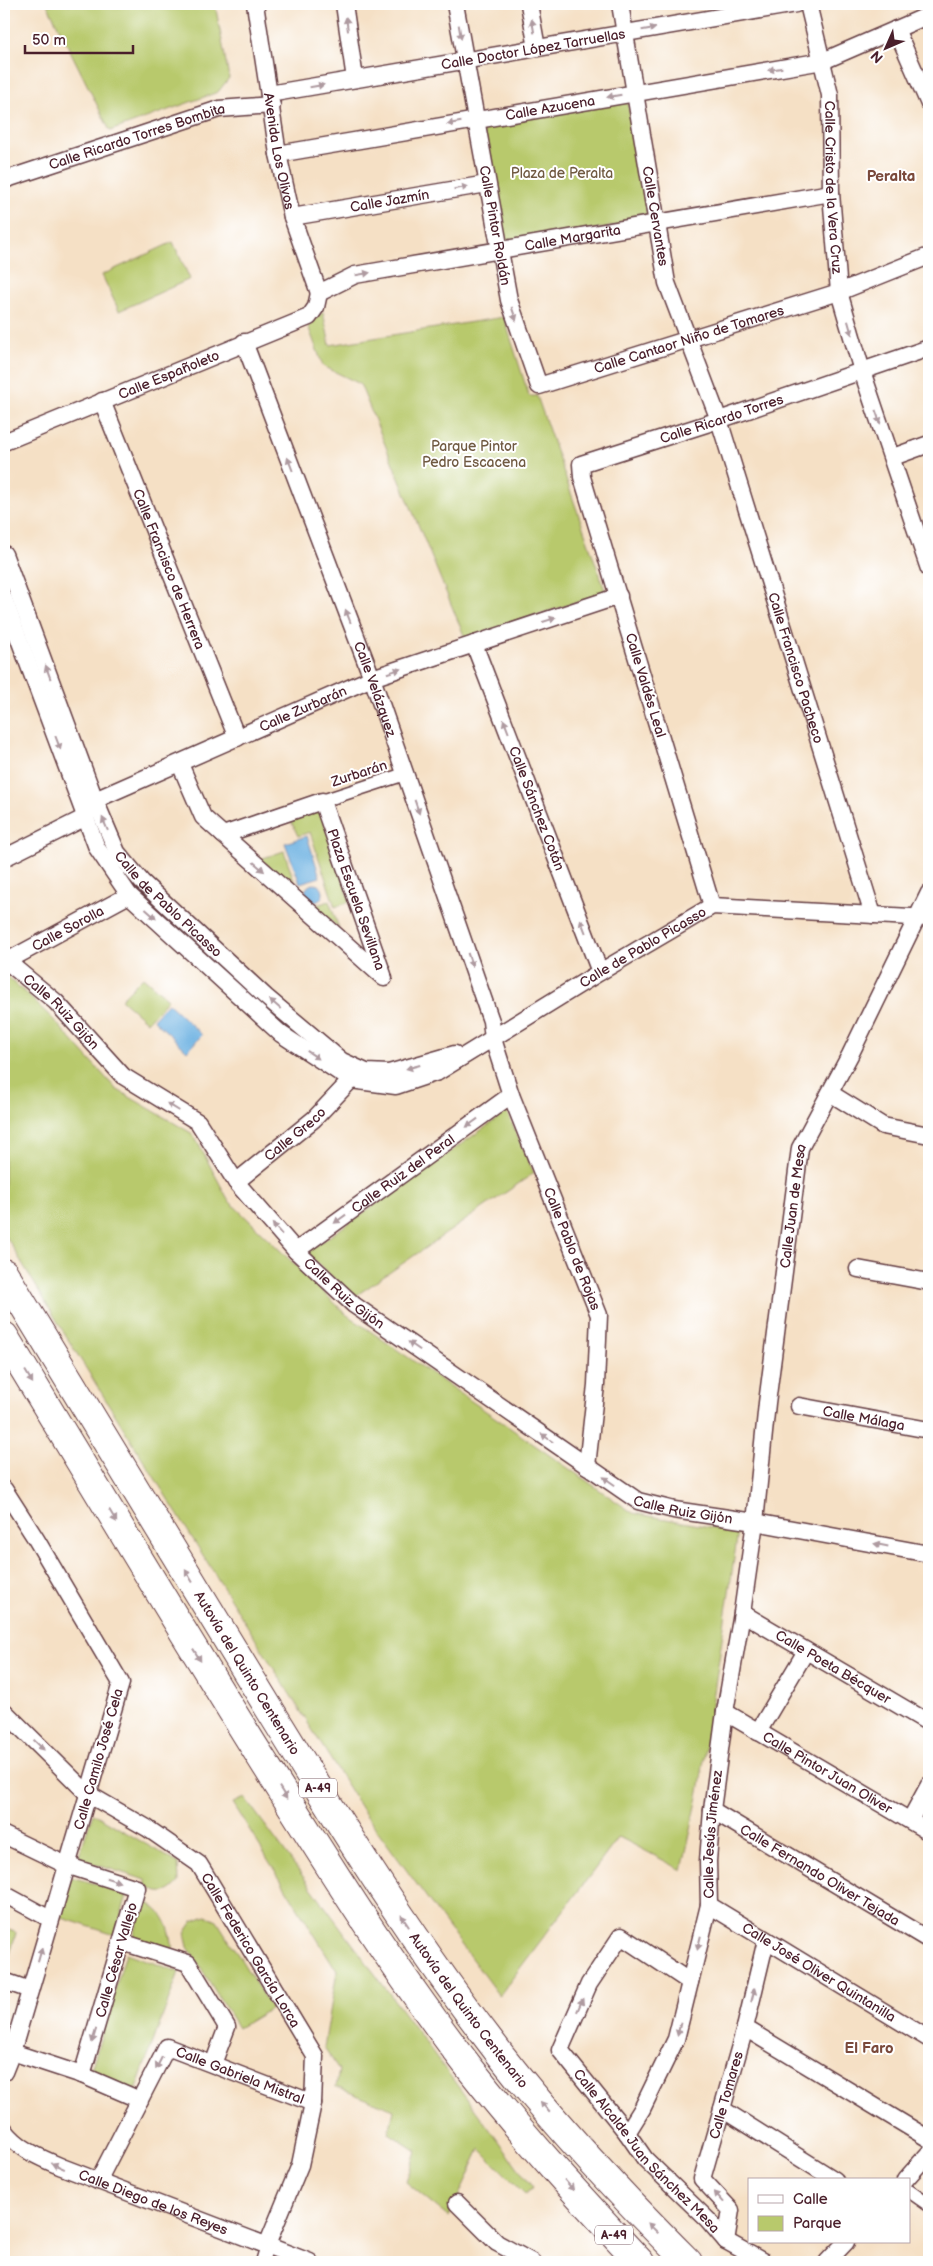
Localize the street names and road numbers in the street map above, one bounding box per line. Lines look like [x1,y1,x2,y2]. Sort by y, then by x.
street label: Calle Doctor López Tarruellas [440,25,627,73]
street label: Avenida Los Olivos [260,92,298,211]
street label: Calle Azucena [504,92,596,124]
street label: Calle Ricardo Torres Bombita [47,101,226,174]
street label: Calle Cristo de la Vera Cruz [821,101,846,275]
street label: Calle Pintor Roldán [476,164,514,287]
street label: Calle Cervantes [638,165,672,267]
street label: Calle Jazmín [349,186,431,216]
street label: Calle Margarita [523,221,622,255]
street label: Calle Cantaor Niño de Tomares [592,302,786,377]
street label: Calle Españoleto [116,347,222,403]
street label: Calle Ricardo Torres [658,391,786,447]
street label: Calle Francisco de Herrera [129,486,209,652]
street label: Calle Francisco Pacheco [764,590,827,746]
street label: Calle Valdés Leal [622,631,669,739]
street label: Calle Velázquez [350,639,400,739]
street label: Calle Zurbarán [257,682,349,736]
street label: Calle Sánchez Cotán [505,744,568,873]
street label: Zurbarán [328,756,389,791]
street label: Plaza Escuela Sevillana [323,827,389,973]
street label: Calle de Pablo Picasso [111,848,225,961]
street label: Calle Sorolla [29,902,107,955]
street label: Calle de Pablo Picasso [577,903,710,992]
street label: Calle Ruiz Gijón [20,970,103,1053]
street label: Calle Greco [261,1104,330,1165]
street label: Calle Ruiz del Peral [348,1131,458,1217]
street label: Calle Juan de Mesa [777,1140,810,1269]
street label: Calle Pablo de Rojas [540,1185,604,1313]
street label: Calle Ruiz Gijón [300,1255,388,1333]
street label: Calle Málaga [821,1403,906,1434]
street label: Calle Ruiz Gijón [632,1492,734,1528]
street label: Autovía del Quinto Centenario [190,1588,303,1758]
street label: Calle Poeta Bécquer [772,1627,895,1708]
street label: Calle Camilo José Cela [70,1686,127,1832]
street label: Calle Pintor Juan Oliver [759,1728,896,1818]
street label: Calle Jesús Jiménez [700,1769,726,1899]
road number: A-49 [299,1779,337,1798]
street label: Calle Fernando Oliver Tejada [737,1821,903,1930]
street label: Calle Federico García Lorca [197,1870,304,2031]
street label: Calle César Vallejo [92,1901,141,2020]
street label: Calle José Oliver Quintanilla [739,1919,899,2026]
street label: Autovía del Quinto Centenario [406,1930,532,2092]
street label: Calle Gabriela Mistral [173,2043,307,2108]
street label: Calle Tomares [706,2050,747,2141]
street label: Calle Alcalde Juan Sánchez Mesa [570,2066,723,2237]
street label: Calle Diego de los Reyes [76,2166,230,2239]
road number: A-49 [595,2226,633,2244]

